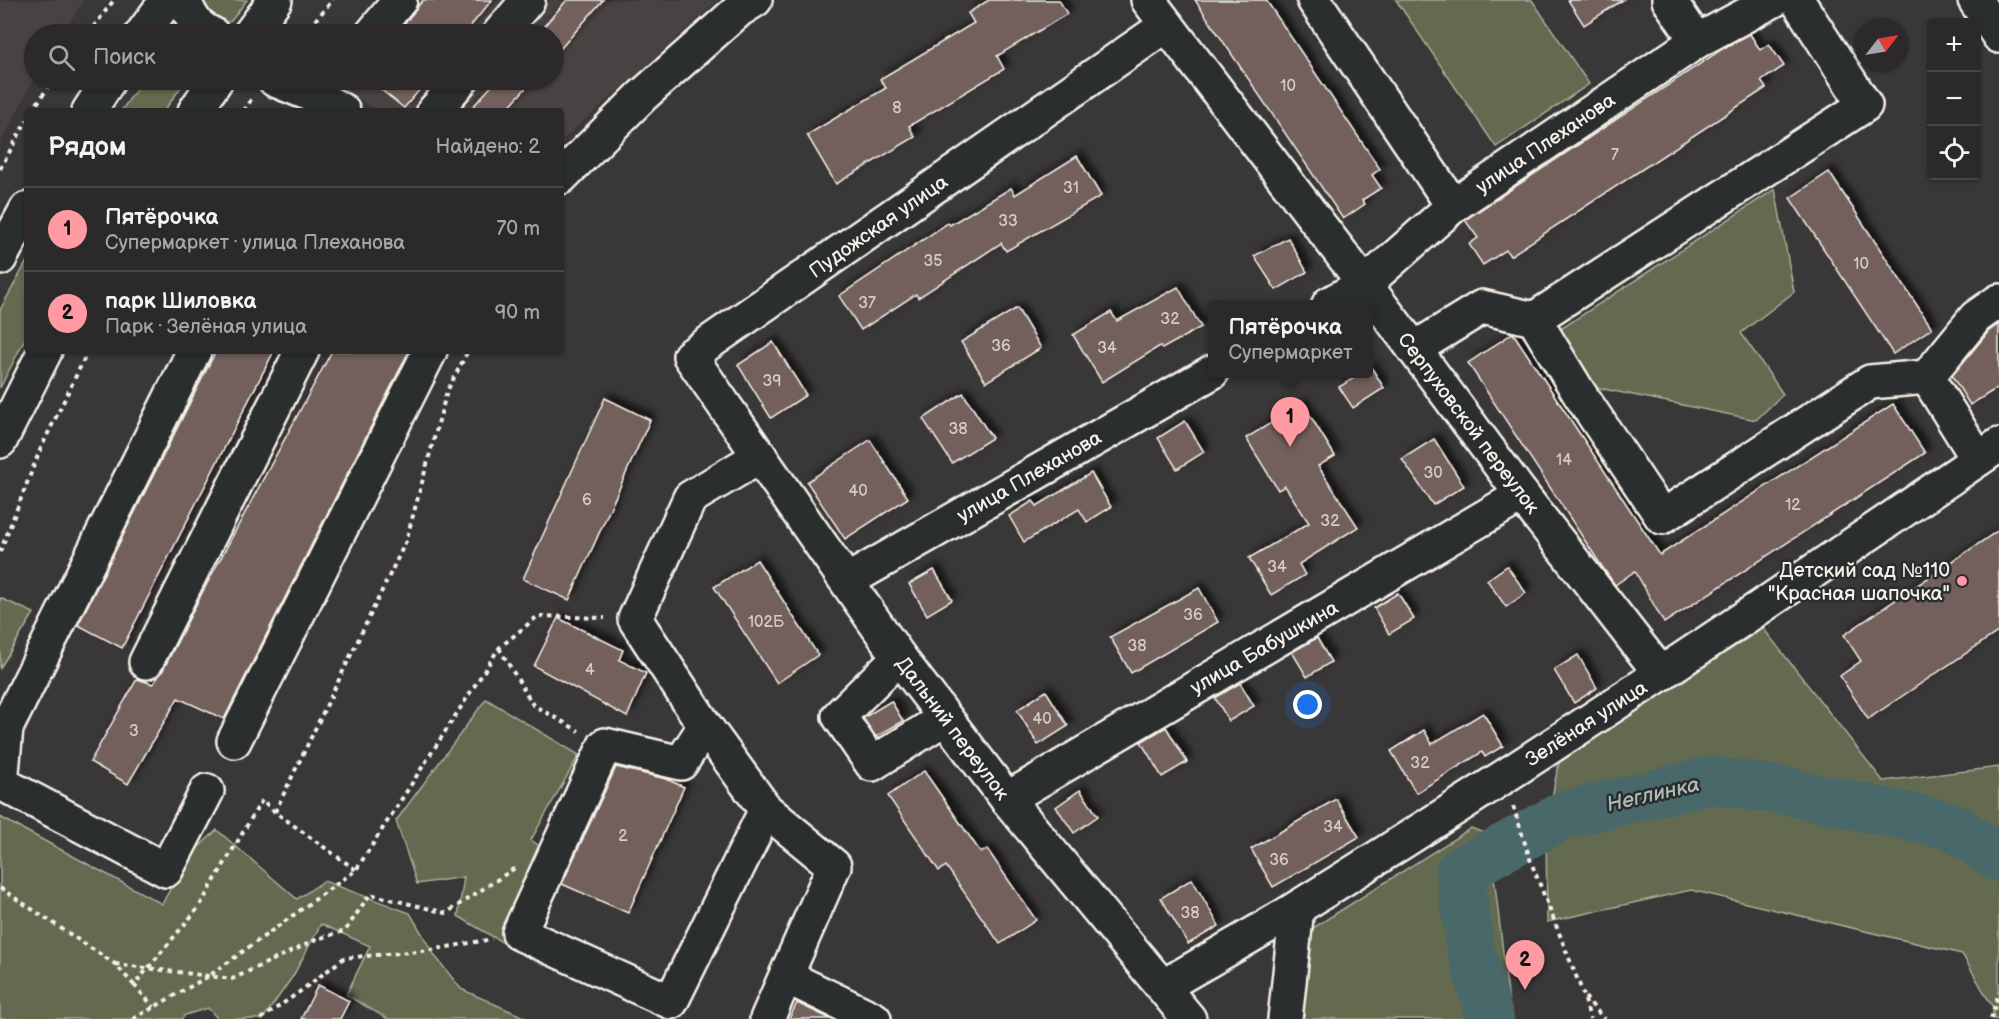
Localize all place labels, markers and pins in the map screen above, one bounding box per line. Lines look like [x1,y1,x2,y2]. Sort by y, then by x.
pin: 1 [1270,398,1310,447]
place label: Детский сад №110 "Красная шапочка" [1768,559,1950,606]
marker: Детский сад №110 "Красная шапочка" [1955,574,1969,588]
pin: 2 [1506,940,1544,990]

